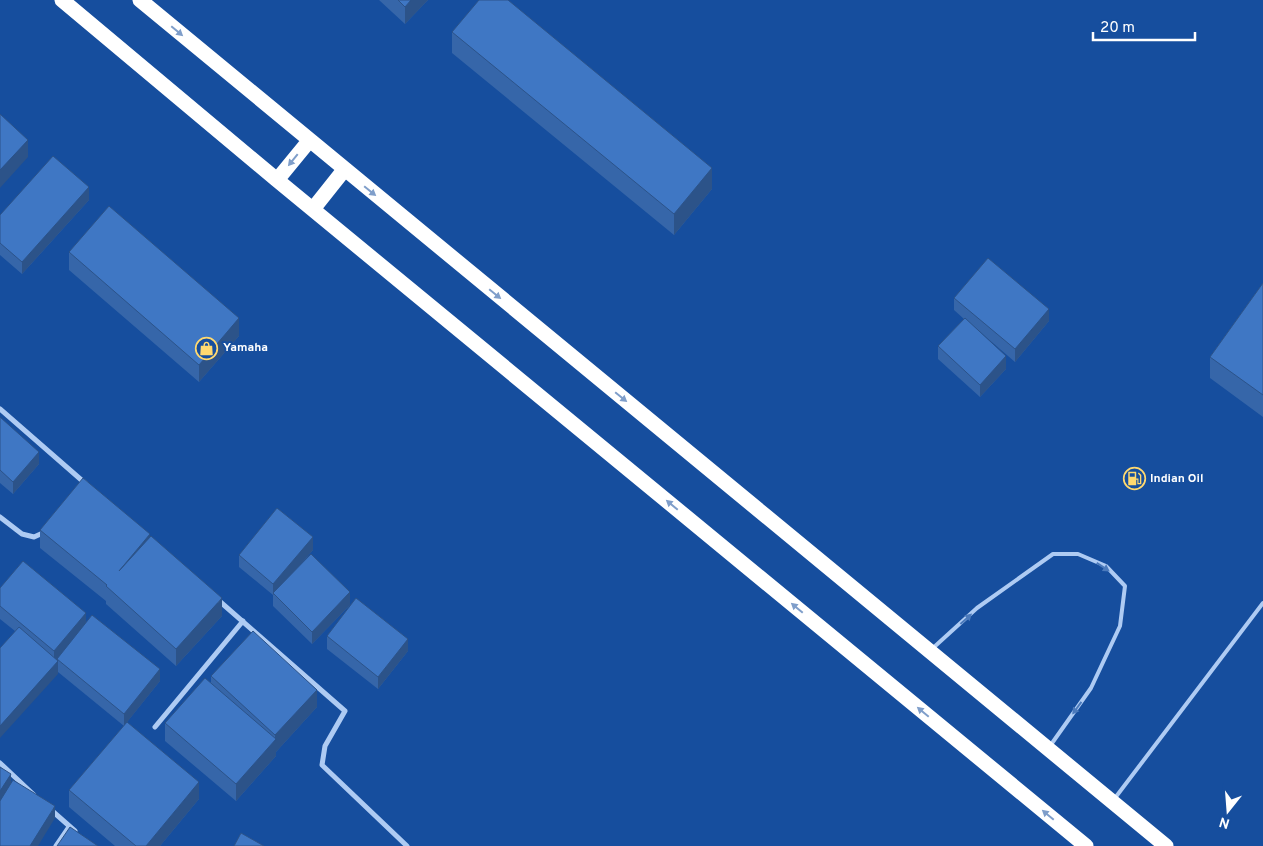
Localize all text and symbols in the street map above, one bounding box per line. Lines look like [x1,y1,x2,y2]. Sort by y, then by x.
scale bar [1093,10,1196,42]
text: 20 m [1100,19,1135,38]
one-way arrow [170,26,183,37]
one-way arrow [287,153,298,166]
one-way arrow [363,185,376,196]
one-way arrow [489,288,501,299]
shop icon: Yamaha [195,336,219,360]
place label: Yamaha [223,340,268,356]
one-way arrow [614,392,627,403]
fuel station icon: Indian Oil [1122,467,1146,491]
place label: Indian Oil [1150,471,1203,487]
one-way arrow [666,499,679,510]
one-way arrow [1097,562,1110,571]
one-way arrow [791,603,804,614]
one-way arrow [959,613,971,625]
one-way arrow [1072,701,1082,715]
one-way arrow [916,706,929,717]
north arrow [1203,786,1253,836]
one-way arrow [1042,810,1054,821]
text: N [1217,812,1232,832]

